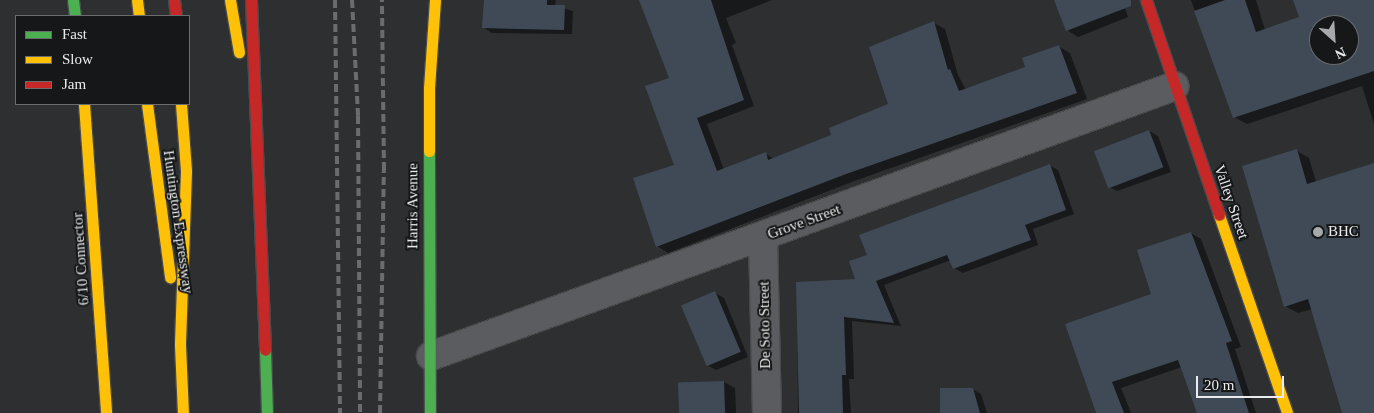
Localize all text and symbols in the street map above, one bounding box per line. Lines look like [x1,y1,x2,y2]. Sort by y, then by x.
legend [15,15,190,105]
north arrow [1309,15,1359,65]
text: Fast [62,26,87,42]
text: N [1333,44,1348,62]
text: Slow [62,51,93,67]
text: Jam [62,76,86,92]
street label: Huntington Expressway [159,149,197,295]
street label: Harris Avenue [404,163,422,249]
street label: Valley Street [1210,163,1252,241]
street label: Grove Street [765,201,843,243]
street label: 6/10 Connector [69,212,93,306]
place label: BHC [1328,223,1359,241]
marker: BHC [1312,226,1324,238]
street label: De Soto Street [755,281,775,369]
scale bar [1199,366,1286,398]
text: 20 m [1204,377,1234,393]

